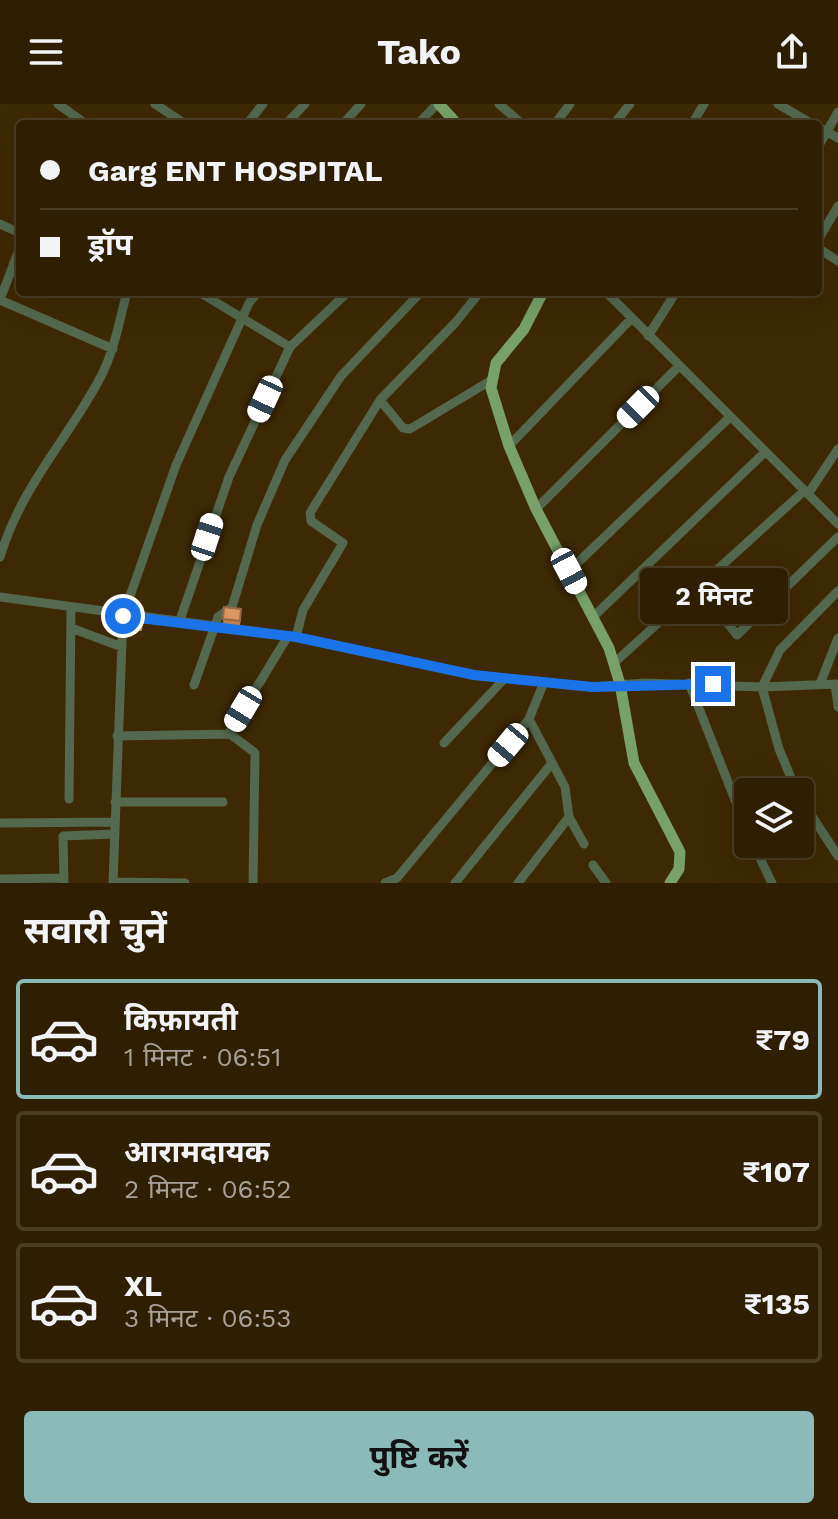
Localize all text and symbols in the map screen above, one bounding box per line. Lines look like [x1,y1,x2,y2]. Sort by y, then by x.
icon: menu [24,30,68,74]
icon: share [770,30,814,74]
text: Tako [377,31,461,73]
text: Garg ENT HOSPITAL [88,153,382,188]
text: ड्रॉप [88,227,132,262]
car [244,372,286,426]
car [613,382,663,432]
car [188,510,226,564]
car [547,544,591,598]
callout: 2 मिनट [639,568,787,624]
text: 2 मिनट [675,581,753,611]
route start [105,598,141,634]
route end [695,666,731,702]
car [220,682,266,736]
car [483,719,533,771]
map controls [734,778,814,858]
button: layers [734,778,814,858]
text: सवारी चुनें [24,910,167,952]
text: किफ़ायती [124,1002,238,1037]
icon: car [28,1003,100,1075]
text: ₹79 [755,1022,810,1057]
text: 1 मिनट · 06:51 [124,1042,281,1072]
text: आरामदायक [124,1134,270,1169]
icon: car [28,1135,100,1207]
text: ₹107 [742,1154,810,1189]
text: 2 मिनट · 06:52 [124,1174,291,1204]
icon: car [28,1267,100,1339]
text: XL [124,1268,162,1303]
text: ₹135 [744,1286,810,1321]
text: 3 मिनट · 06:53 [124,1303,291,1333]
button: पुष्टि करें [24,1411,814,1503]

